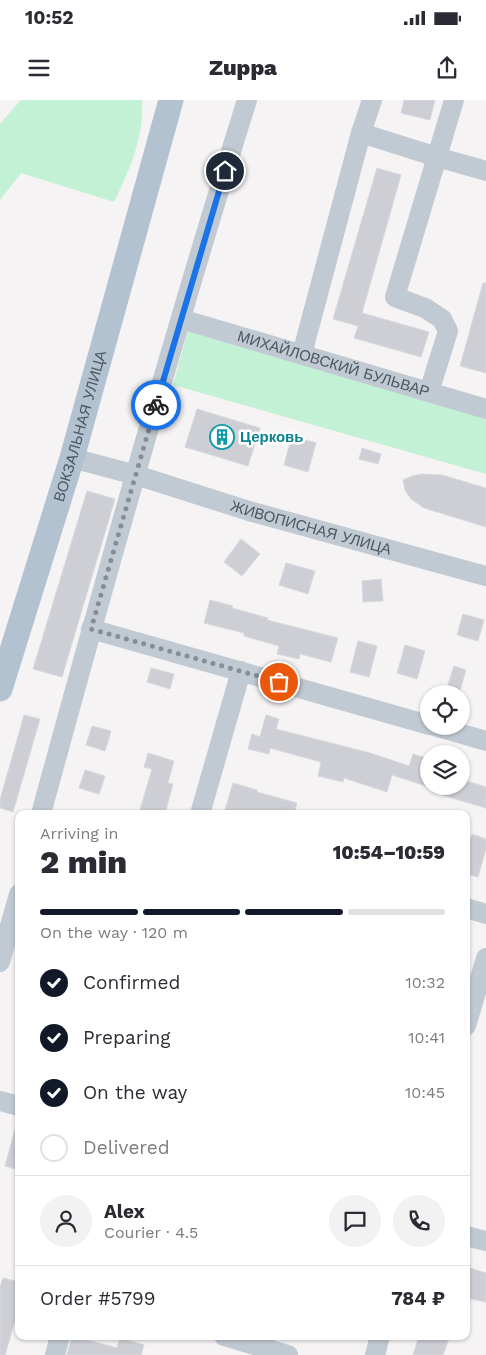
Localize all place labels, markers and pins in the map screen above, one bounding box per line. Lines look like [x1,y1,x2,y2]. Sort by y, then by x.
pin [204,150,246,192]
building icon: Церковь [209,424,235,450]
place label: Церковь [240,428,304,446]
pin [258,661,300,703]

